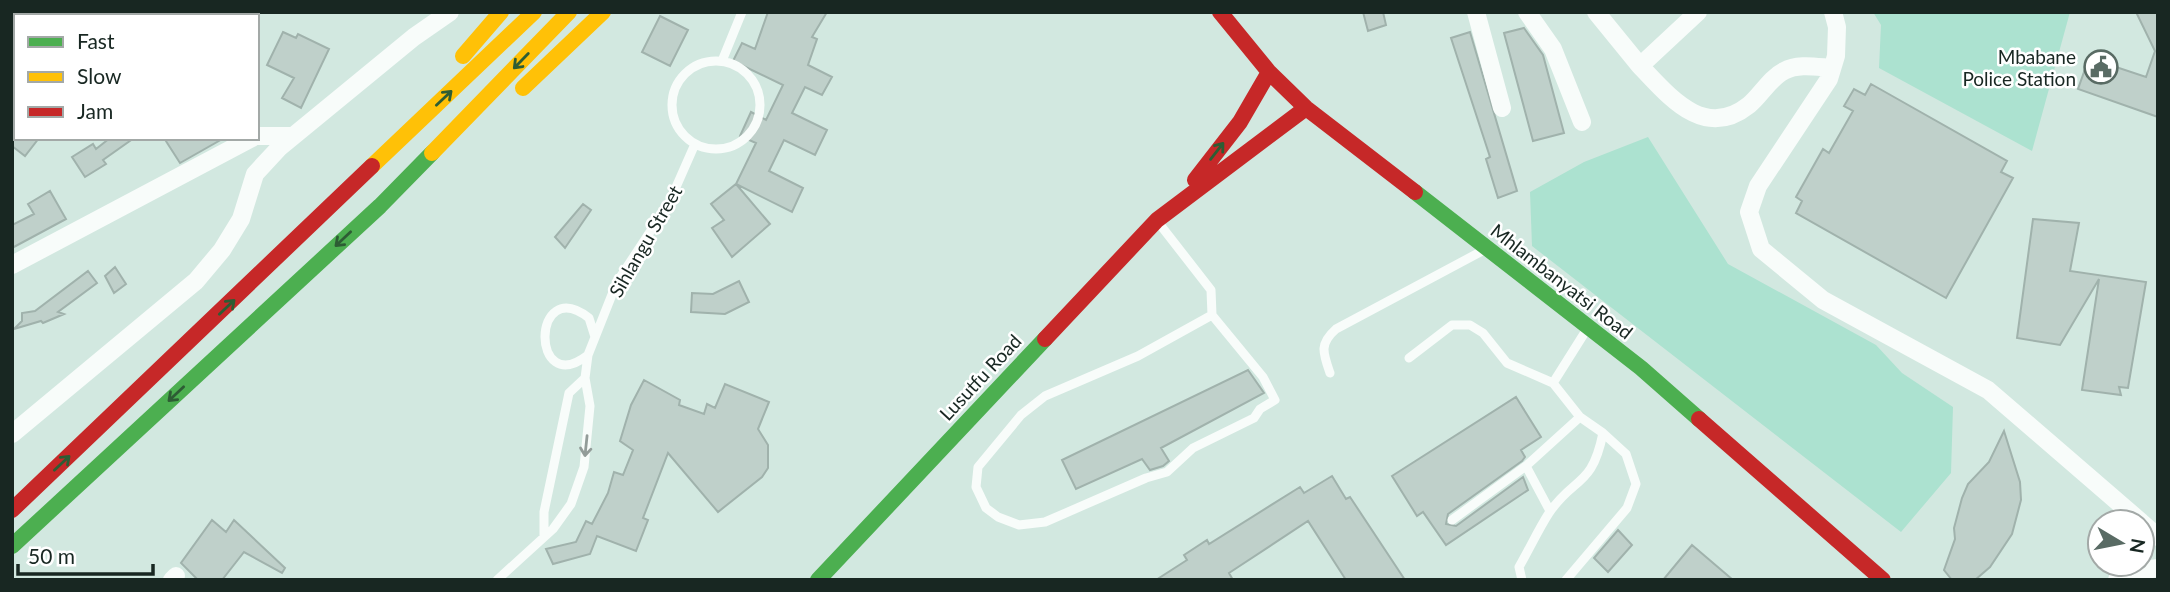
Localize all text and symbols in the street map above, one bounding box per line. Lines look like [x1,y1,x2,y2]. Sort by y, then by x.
legend [14,14,259,140]
text: Fast [77,28,115,53]
place label: Mbabane Police Station [1962,45,2076,90]
public building icon: Mbabane Police Station [2082,48,2120,86]
one-way arrow [513,52,530,69]
text: Slow [77,63,122,88]
one-way arrow [435,90,452,107]
text: Jam [77,98,113,123]
one-way arrow [1209,143,1224,161]
street label: Sihlangu Street [604,181,686,301]
street label: Mhlambanyatsi Road [1487,218,1637,344]
one-way arrow [335,231,352,248]
one-way arrow [218,298,235,315]
street label: Lusutfu Road [934,329,1026,425]
one-way arrow [168,385,185,402]
one-way arrow [579,434,592,457]
one-way arrow [53,455,71,471]
north arrow [2086,508,2156,578]
scale bar [18,532,152,576]
text: N [2126,537,2151,555]
text: 50 m [28,543,75,568]

